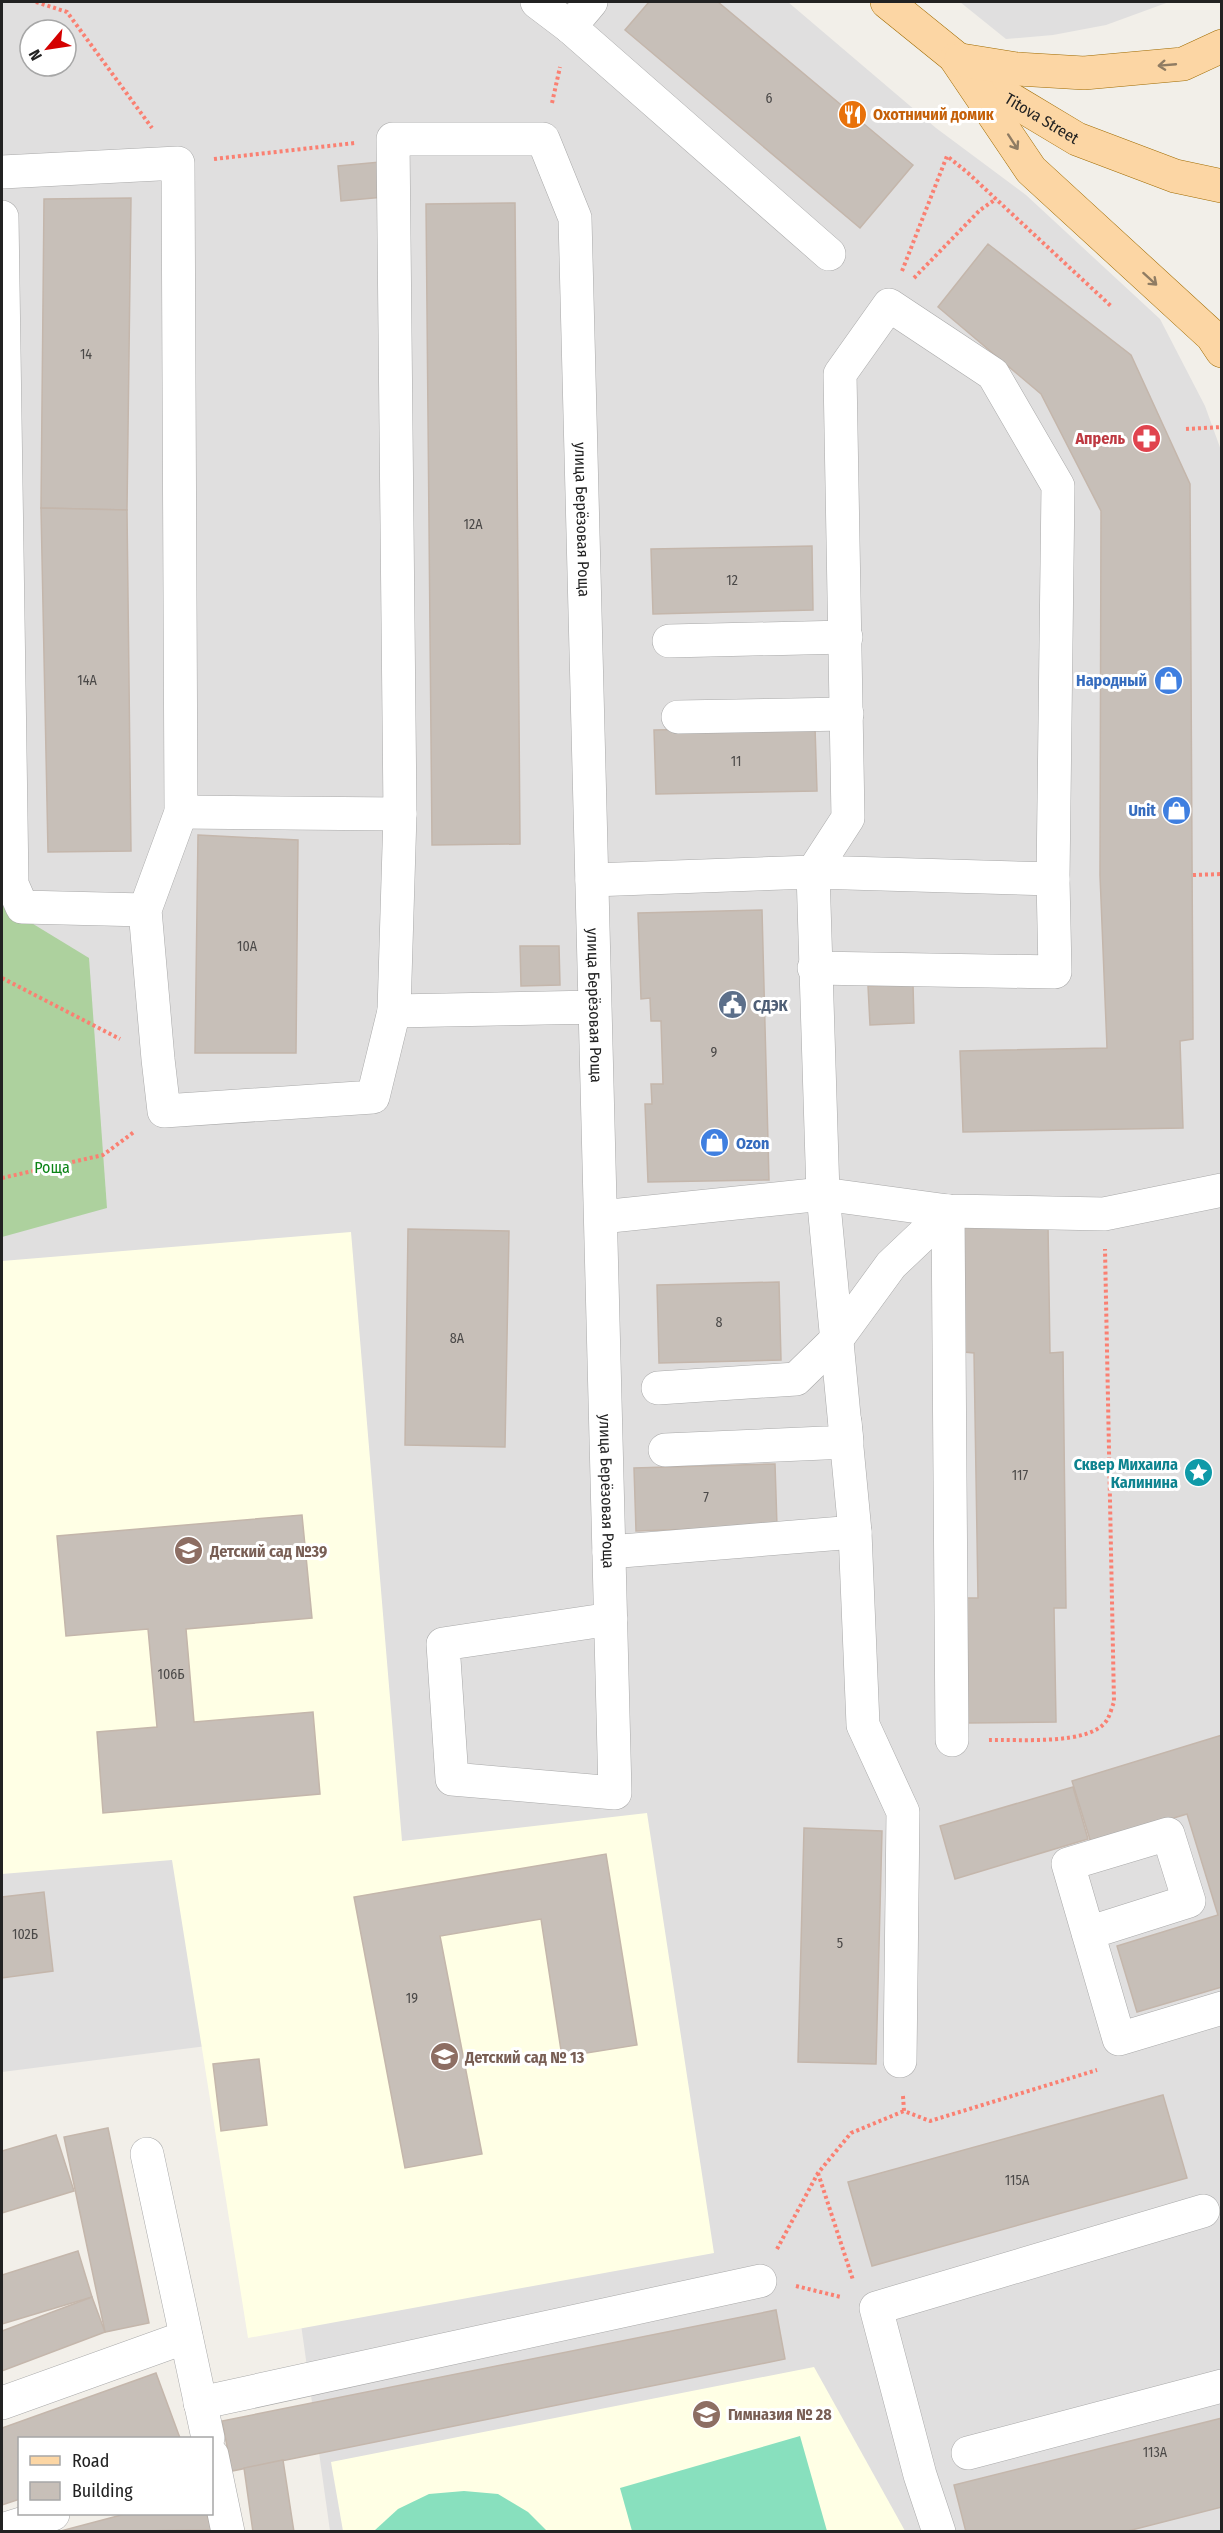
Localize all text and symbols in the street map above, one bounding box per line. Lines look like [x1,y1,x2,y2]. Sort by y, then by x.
north arrow [18,18,78,78]
text: N [25,46,46,64]
one-way arrow [1157,60,1177,71]
street label: Titova Street [1002,89,1083,148]
house number: 6 [766,90,773,107]
restaurant icon: Охотничий домик [836,98,868,130]
place label: Охотничий домик [873,105,995,124]
one-way arrow [1007,133,1019,150]
one-way arrow [1142,272,1157,286]
house number: 14 [80,346,92,363]
pharmacy icon: Апрель [1130,422,1162,454]
place label: Апрель [1074,429,1125,448]
street label: улица Берёзовая Роща [571,442,594,597]
house number: 12А [464,516,483,533]
house number: 12 [726,572,738,589]
shop icon: Народный [1152,664,1184,696]
place label: Народный [1076,671,1147,690]
house number: 14А [77,672,97,689]
house number: 11 [731,753,741,770]
shop icon: Unit [1161,794,1193,826]
place label: Unit [1128,801,1156,820]
street label: улица Берёзовая Роща [584,928,606,1083]
house number: 10А [237,938,258,955]
public building icon: СДЭК [716,989,748,1021]
place label: СДЭК [753,996,789,1015]
house number: 9 [711,1044,718,1061]
shop icon: Ozon [699,1127,731,1159]
place label: Ozon [736,1134,769,1153]
park label: Роща [34,1158,70,1177]
house number: 8 [716,1314,723,1331]
house number: 8А [450,1330,465,1347]
street label: улица Берёзовая Роща [596,1414,619,1569]
place label: Сквер Михаила Калинина [1074,1455,1178,1492]
place icon: Сквер Михаила Калинина [1183,1457,1215,1489]
house number: 117 [1012,1467,1029,1484]
house number: 7 [703,1489,709,1506]
school or university icon: Детский сад №39 [173,1535,205,1567]
place label: Детский сад №39 [209,1542,327,1561]
house number: 106Б [157,1666,185,1683]
house number: 102Б [12,1926,38,1943]
house number: 5 [837,1935,843,1952]
house number: 19 [406,1990,418,2007]
school or university icon: Детский сад № 13 [428,2041,460,2073]
place label: Детский сад № 13 [464,2048,585,2067]
house number: 115А [1005,2172,1030,2189]
school or university icon: Гимназия № 28 [691,2398,723,2430]
place label: Гимназия № 28 [728,2405,832,2424]
legend [18,2437,213,2515]
house number: 113А [1143,2444,1168,2461]
text: Road [72,2450,109,2472]
text: Building [72,2480,133,2502]

